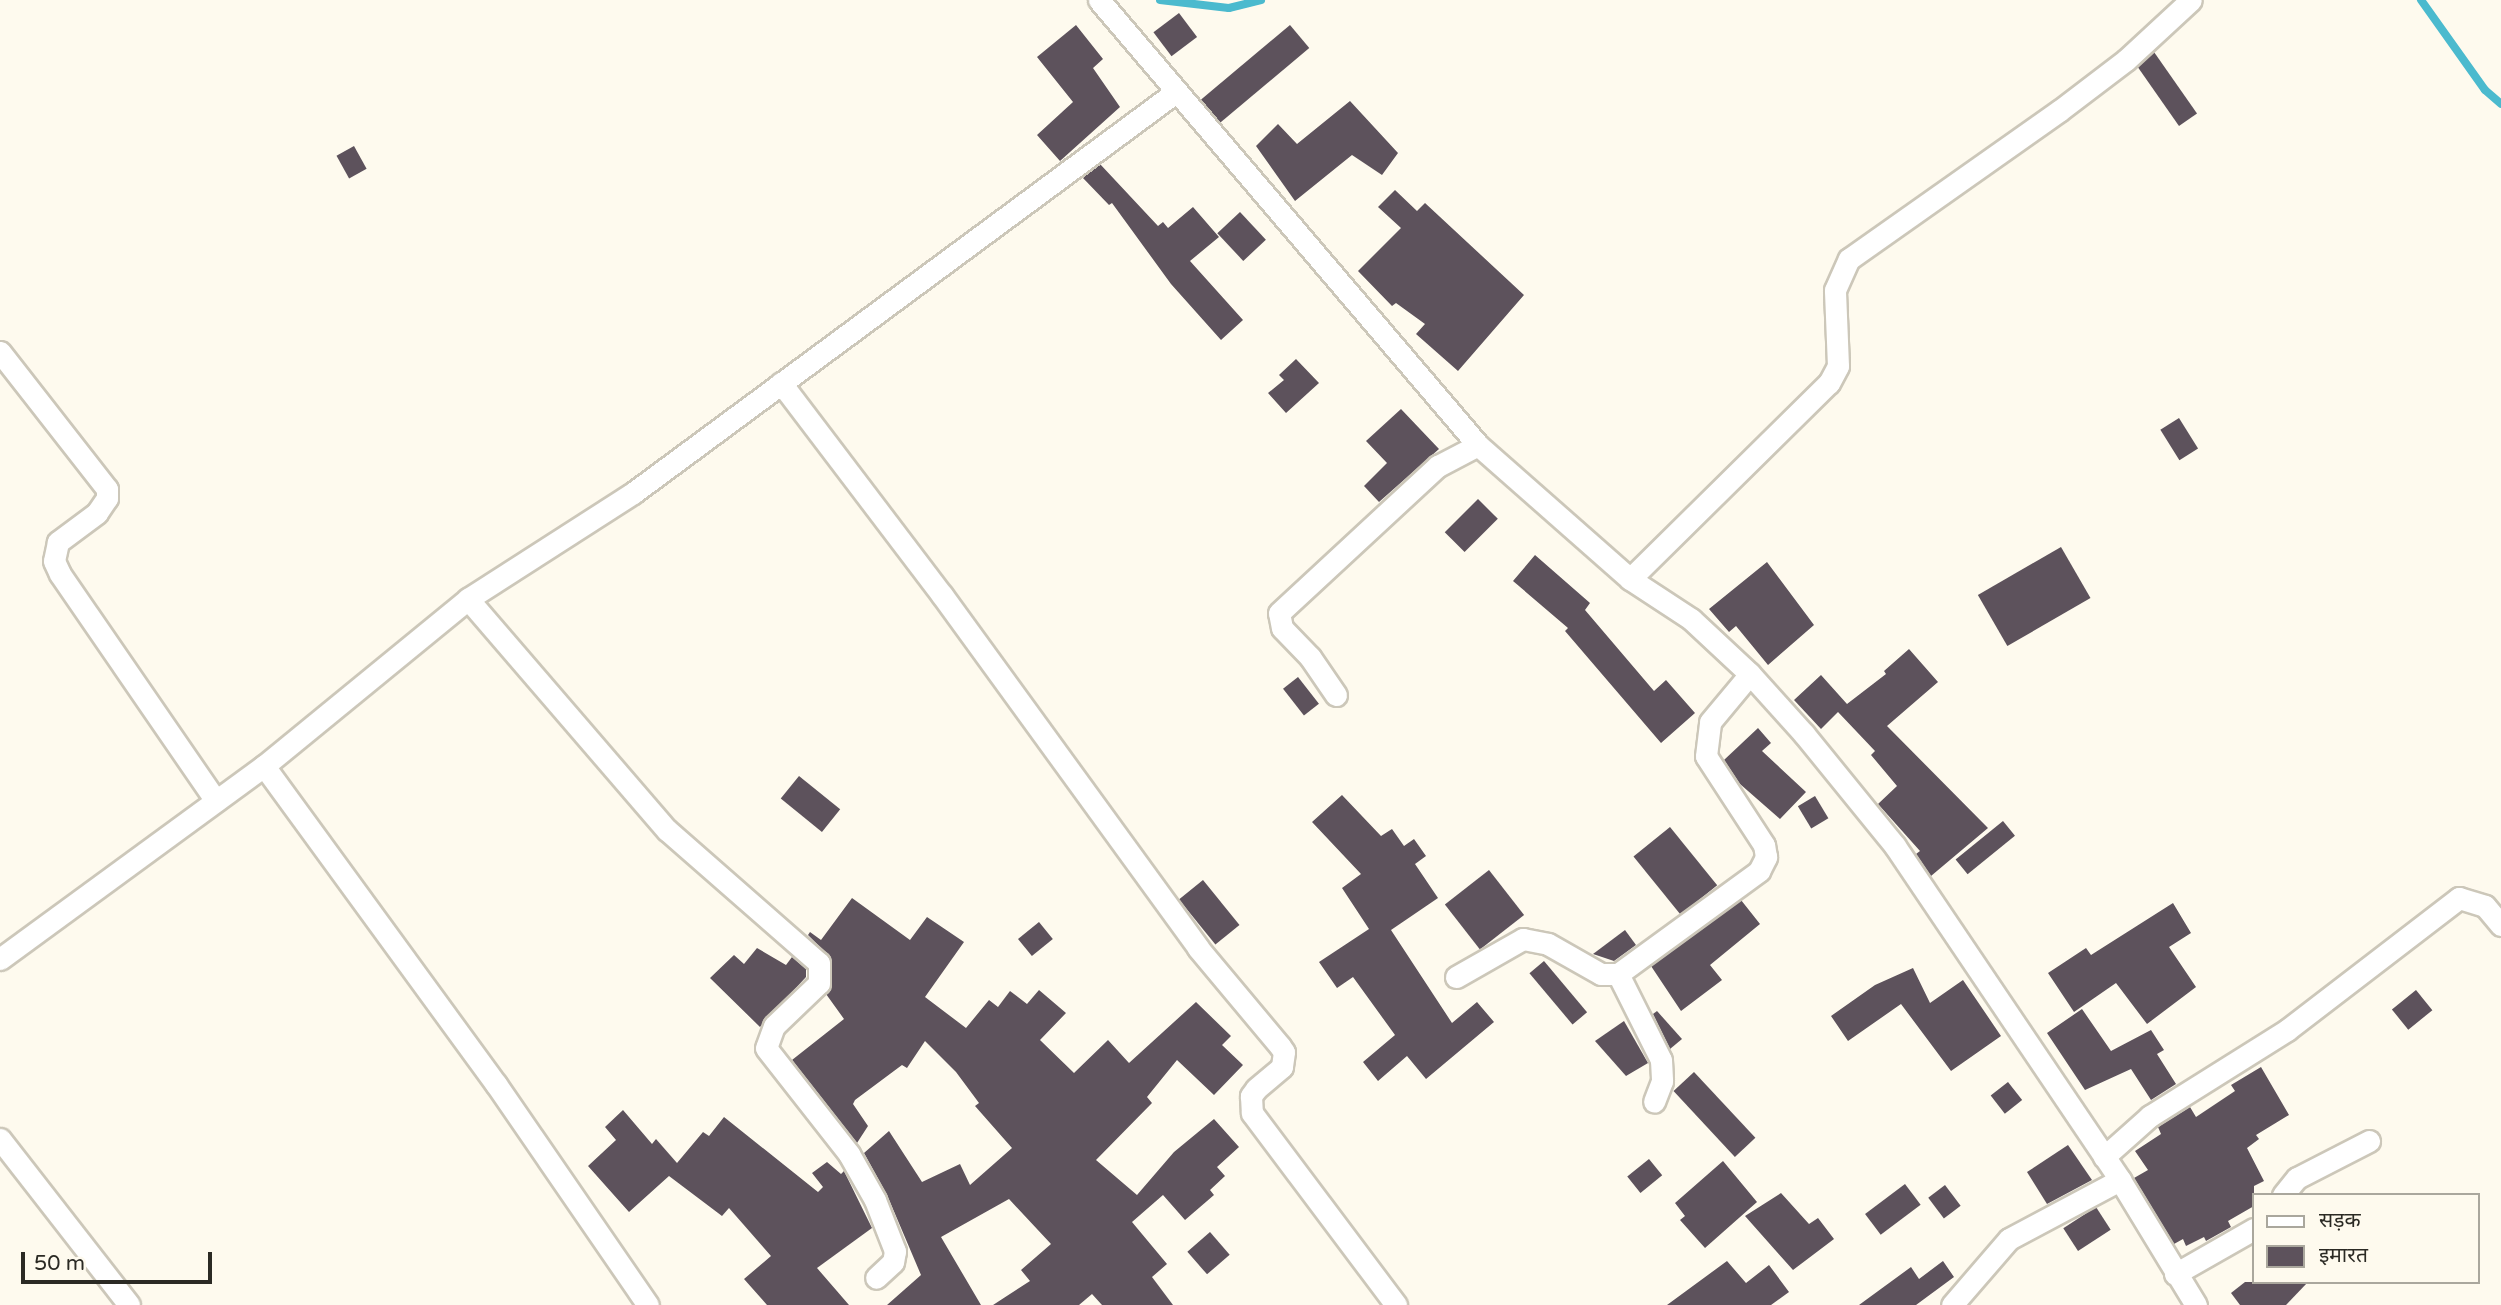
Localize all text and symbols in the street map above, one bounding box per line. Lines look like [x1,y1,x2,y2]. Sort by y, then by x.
legend [2252,1193,2480,1284]
text: सड़क [2319,1208,2361,1233]
scale bar [24,1238,215,1282]
text: इमारत [2319,1243,2368,1268]
text: 50 m [34,1251,85,1276]

